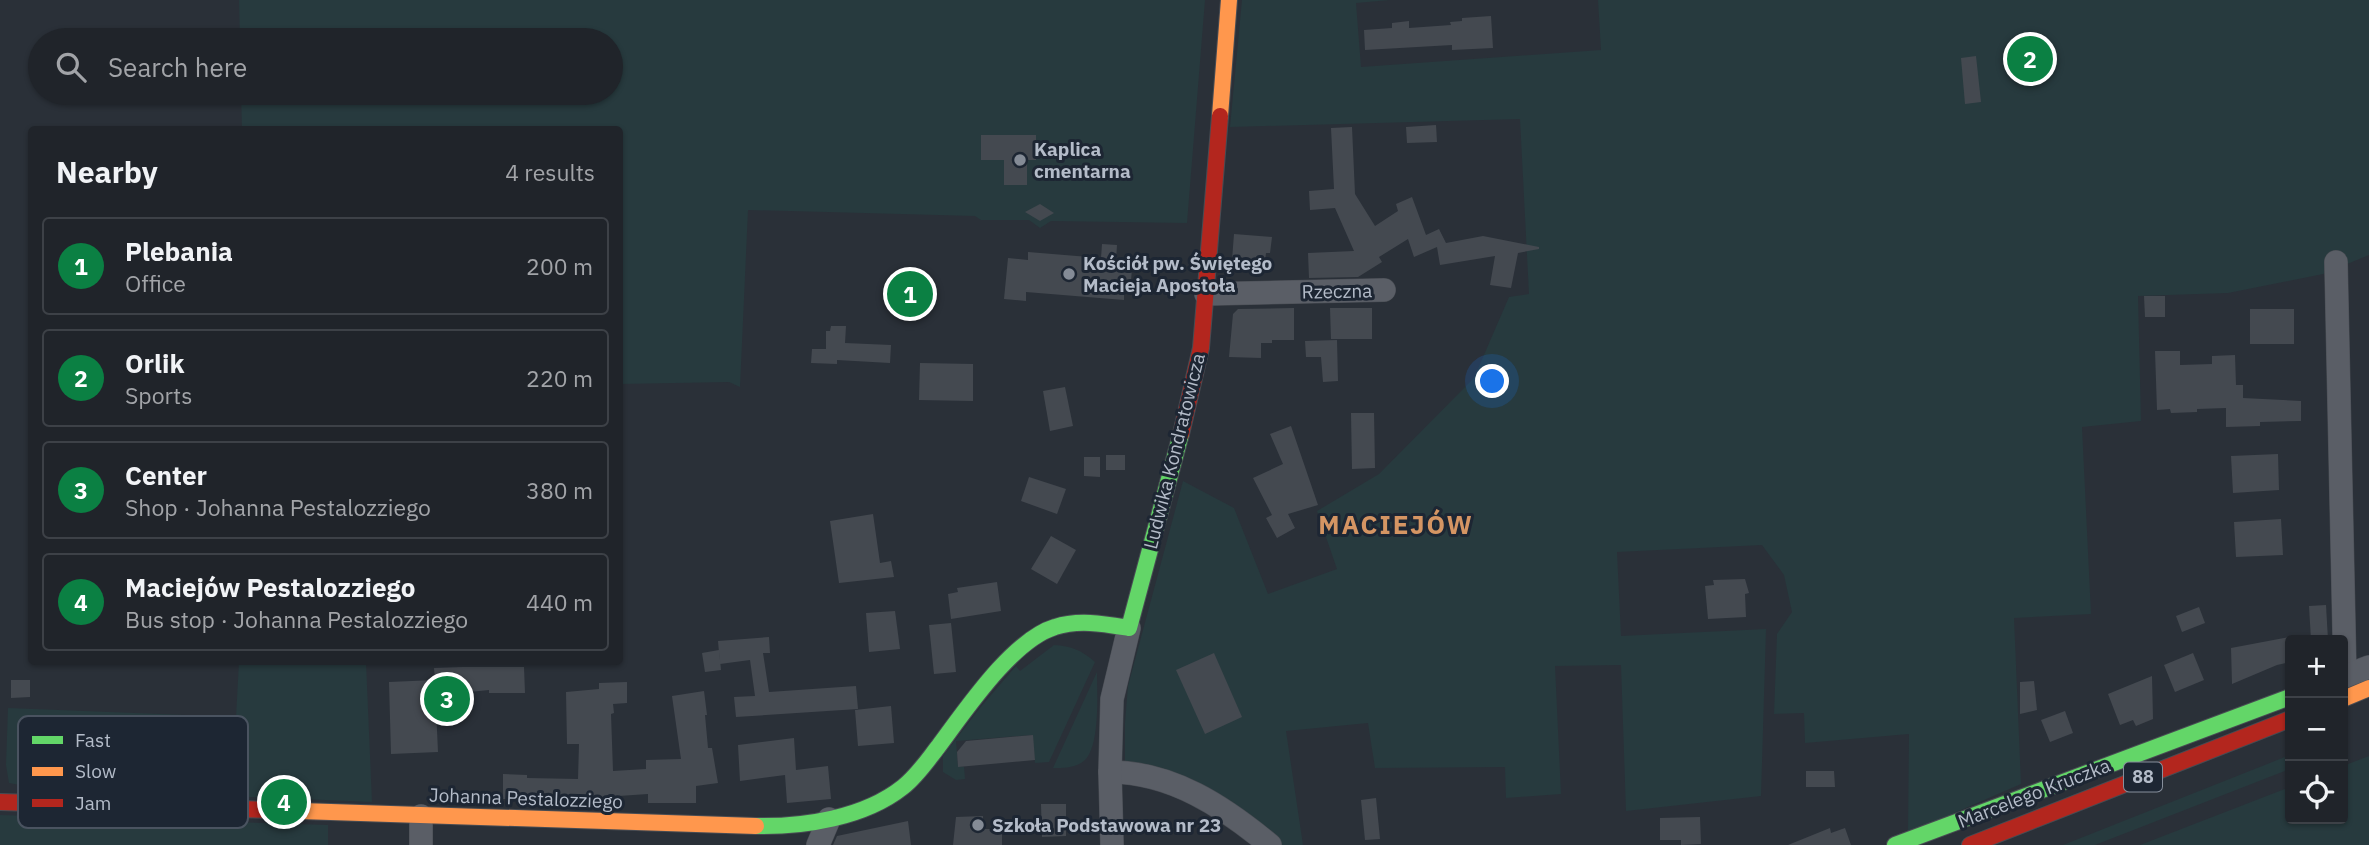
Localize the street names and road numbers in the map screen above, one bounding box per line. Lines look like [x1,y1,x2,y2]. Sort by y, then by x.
street label: Rzeczna [1302,278,1372,304]
street label: Ludwika Kondratowicza [1138,351,1210,551]
street label: Marcelego Kruczka [1955,753,2113,833]
road number: 88 [2124,762,2162,792]
street label: Johanna Pestalozziego [429,783,623,813]

